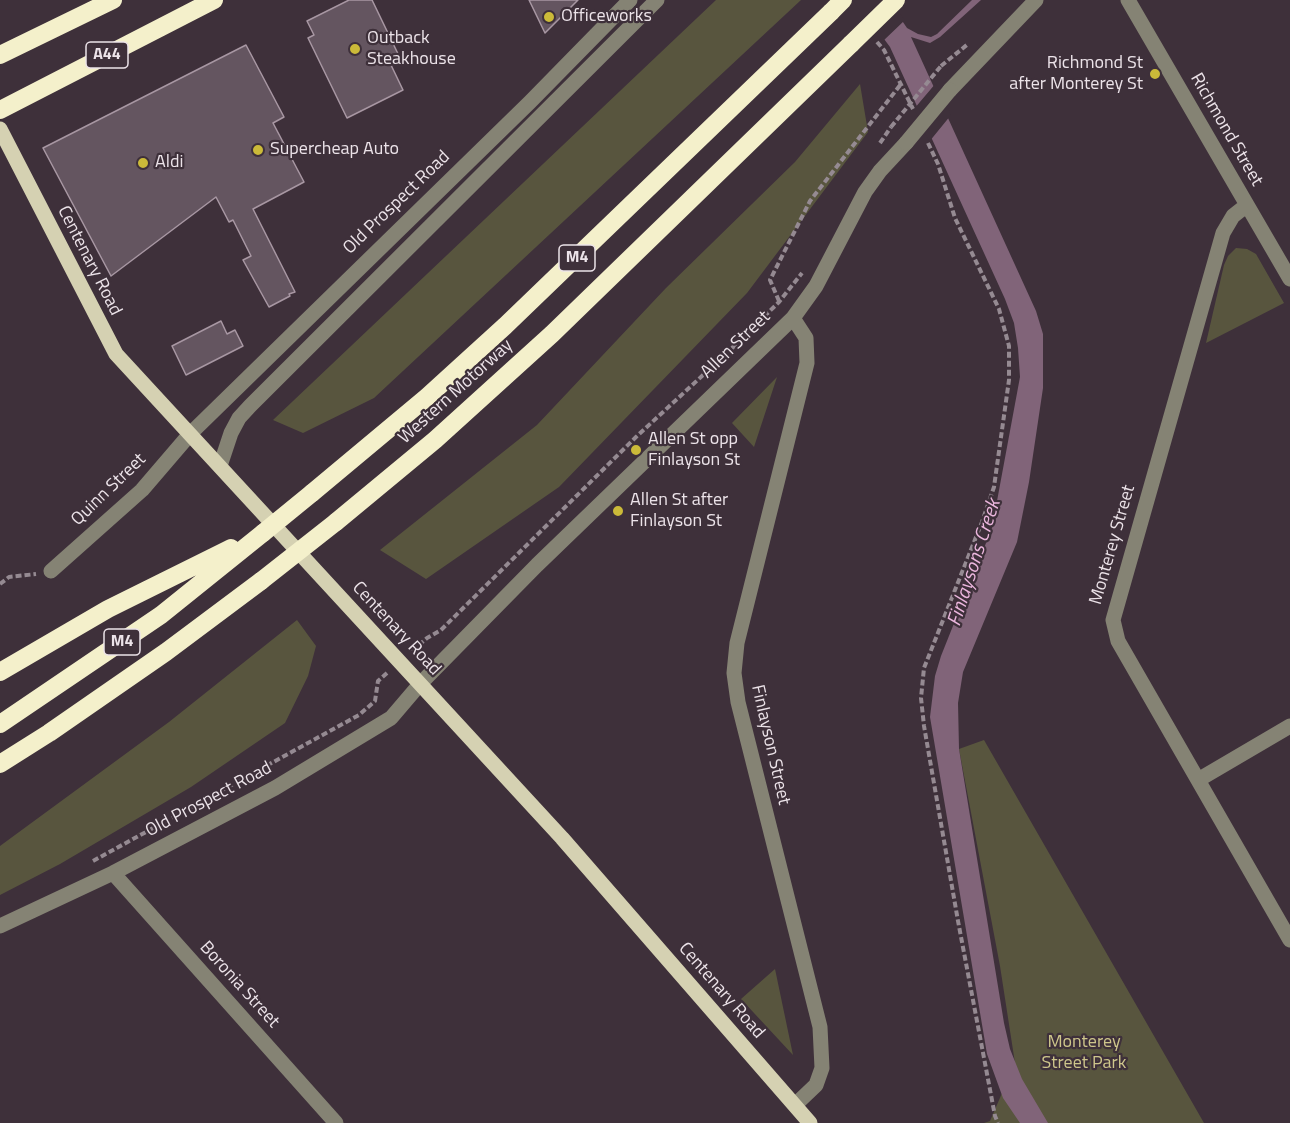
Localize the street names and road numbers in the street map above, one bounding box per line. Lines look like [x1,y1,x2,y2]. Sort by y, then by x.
road number: A44 [86,42,128,68]
street label: Richmond Street [1185,70,1267,190]
street label: Old Prospect Road [339,147,455,259]
street label: Centenary Road [52,203,126,319]
road number: M4 [559,245,595,271]
street label: Allen Street [697,307,775,383]
street label: Western Motorway [394,335,518,449]
street label: Quinn Street [67,449,151,531]
street label: Monterey Street [1086,483,1140,607]
street label: Centenary Road [347,578,445,680]
road number: M4 [104,629,140,655]
street label: Finlayson Street [746,683,794,807]
street label: Old Prospect Road [142,758,276,842]
street label: Boronia Street [194,937,284,1033]
street label: Centenary Road [673,939,769,1043]

